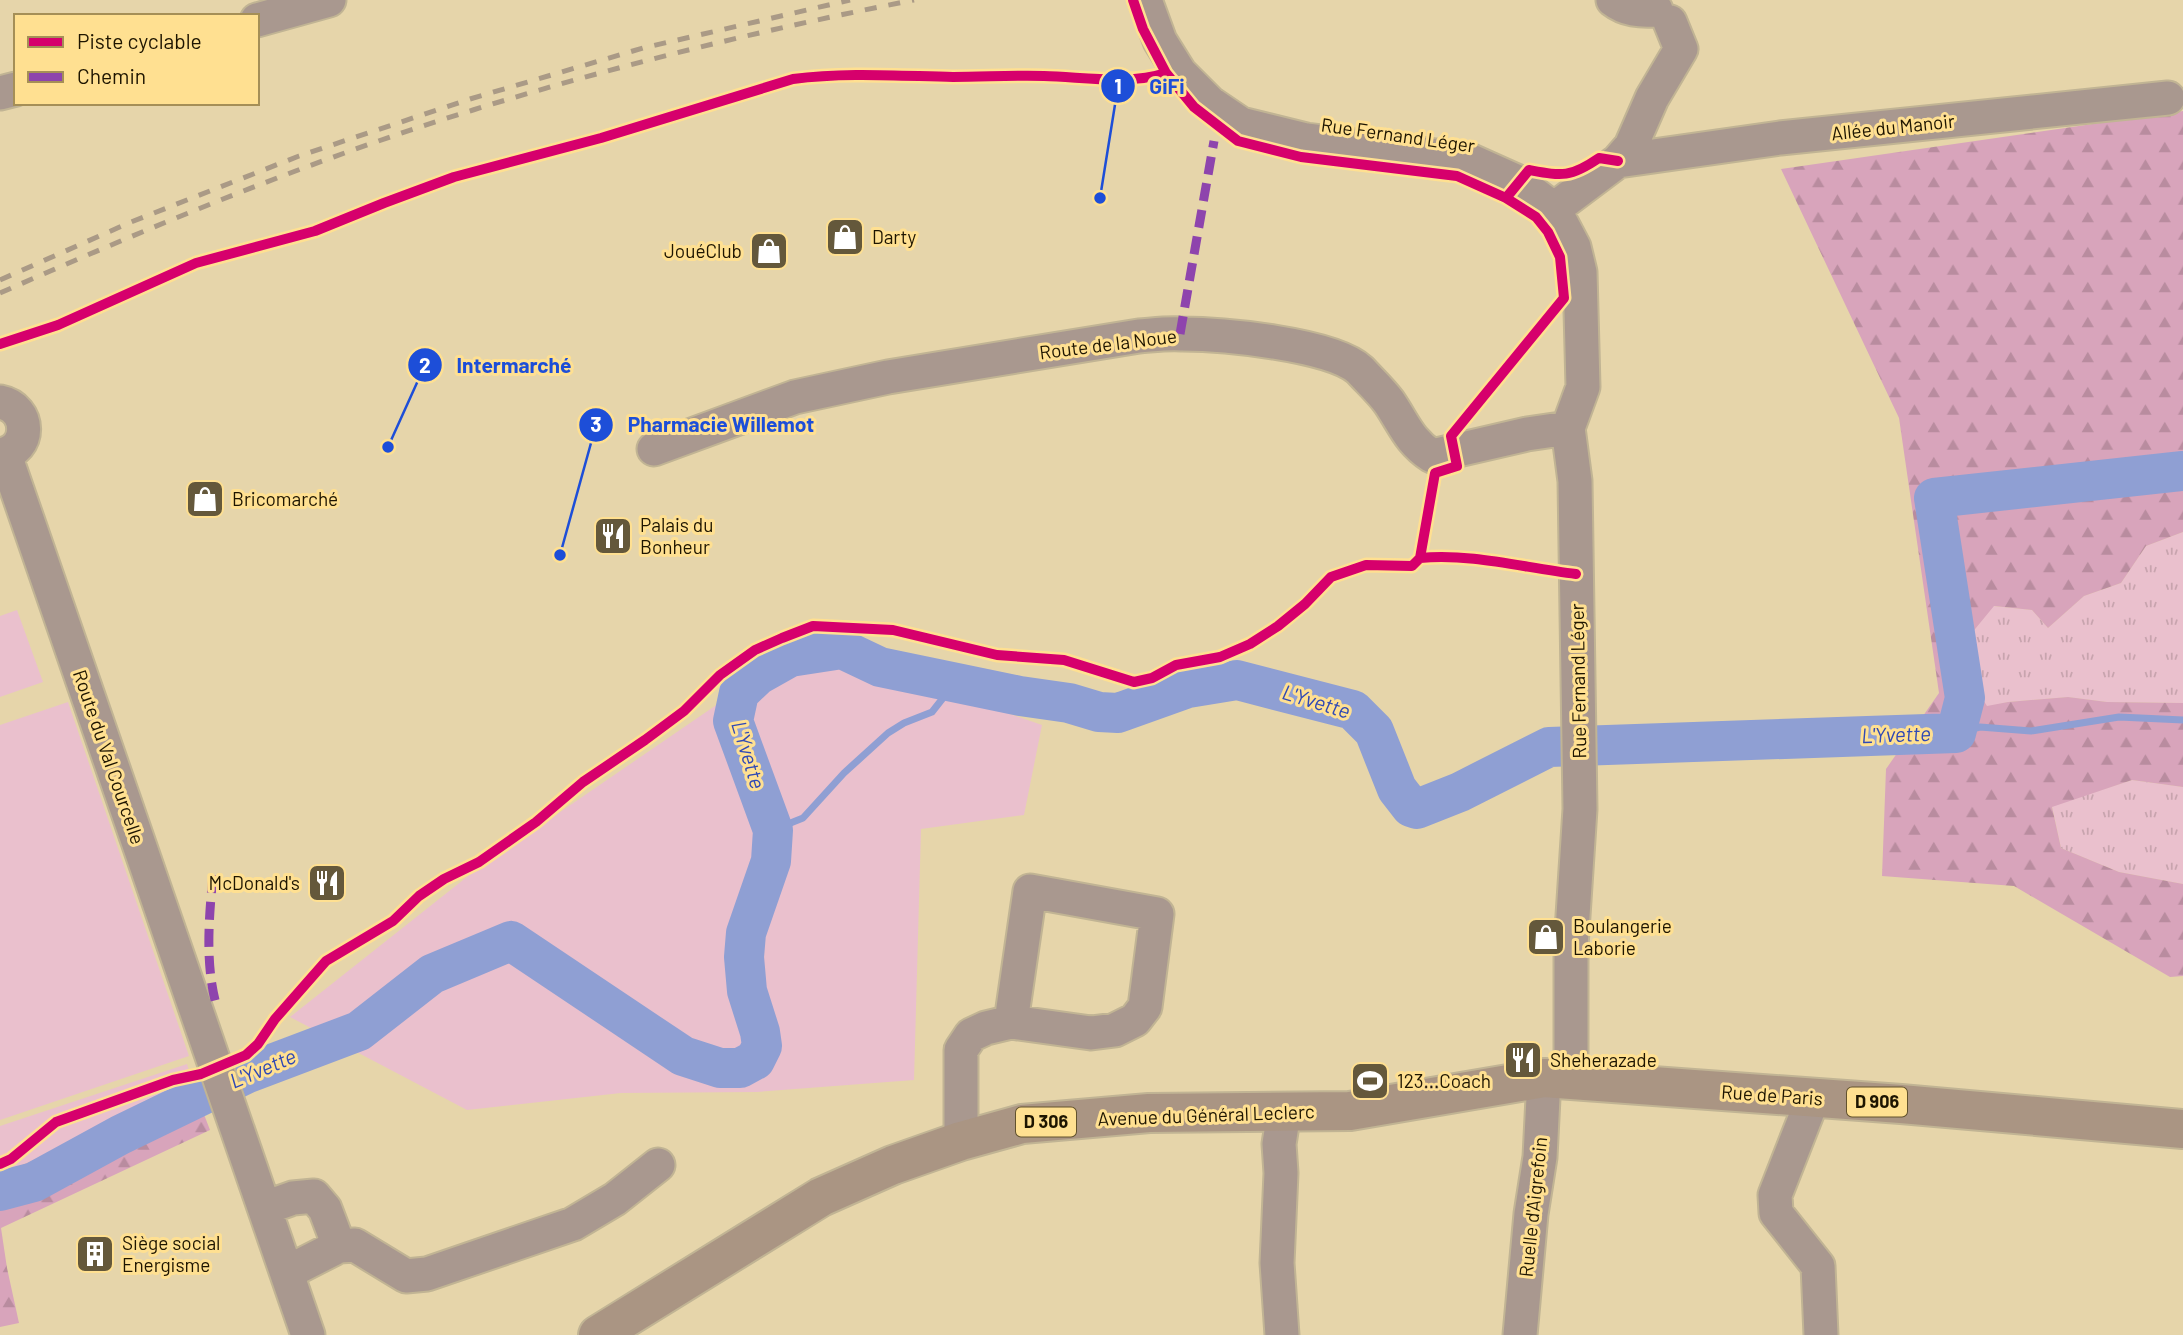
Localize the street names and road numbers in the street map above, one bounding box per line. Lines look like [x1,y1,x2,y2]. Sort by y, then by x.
street label: Allée du Manoir [1830,109,1956,144]
street label: Rue Fernand Léger [1320,112,1477,157]
street label: Route de la Noue [1038,324,1178,363]
street label: Rue Fernand Léger [1565,603,1590,759]
street label: Route du Val Courcelle [69,667,150,847]
street label: Rue de Paris [1720,1079,1824,1110]
road number: D 906 [1847,1087,1907,1116]
street label: Avenue du Général Leclerc [1097,1099,1315,1130]
road number: D 306 [1016,1107,1076,1136]
street label: Ruelle d'Aigrefoin [1514,1136,1551,1278]

